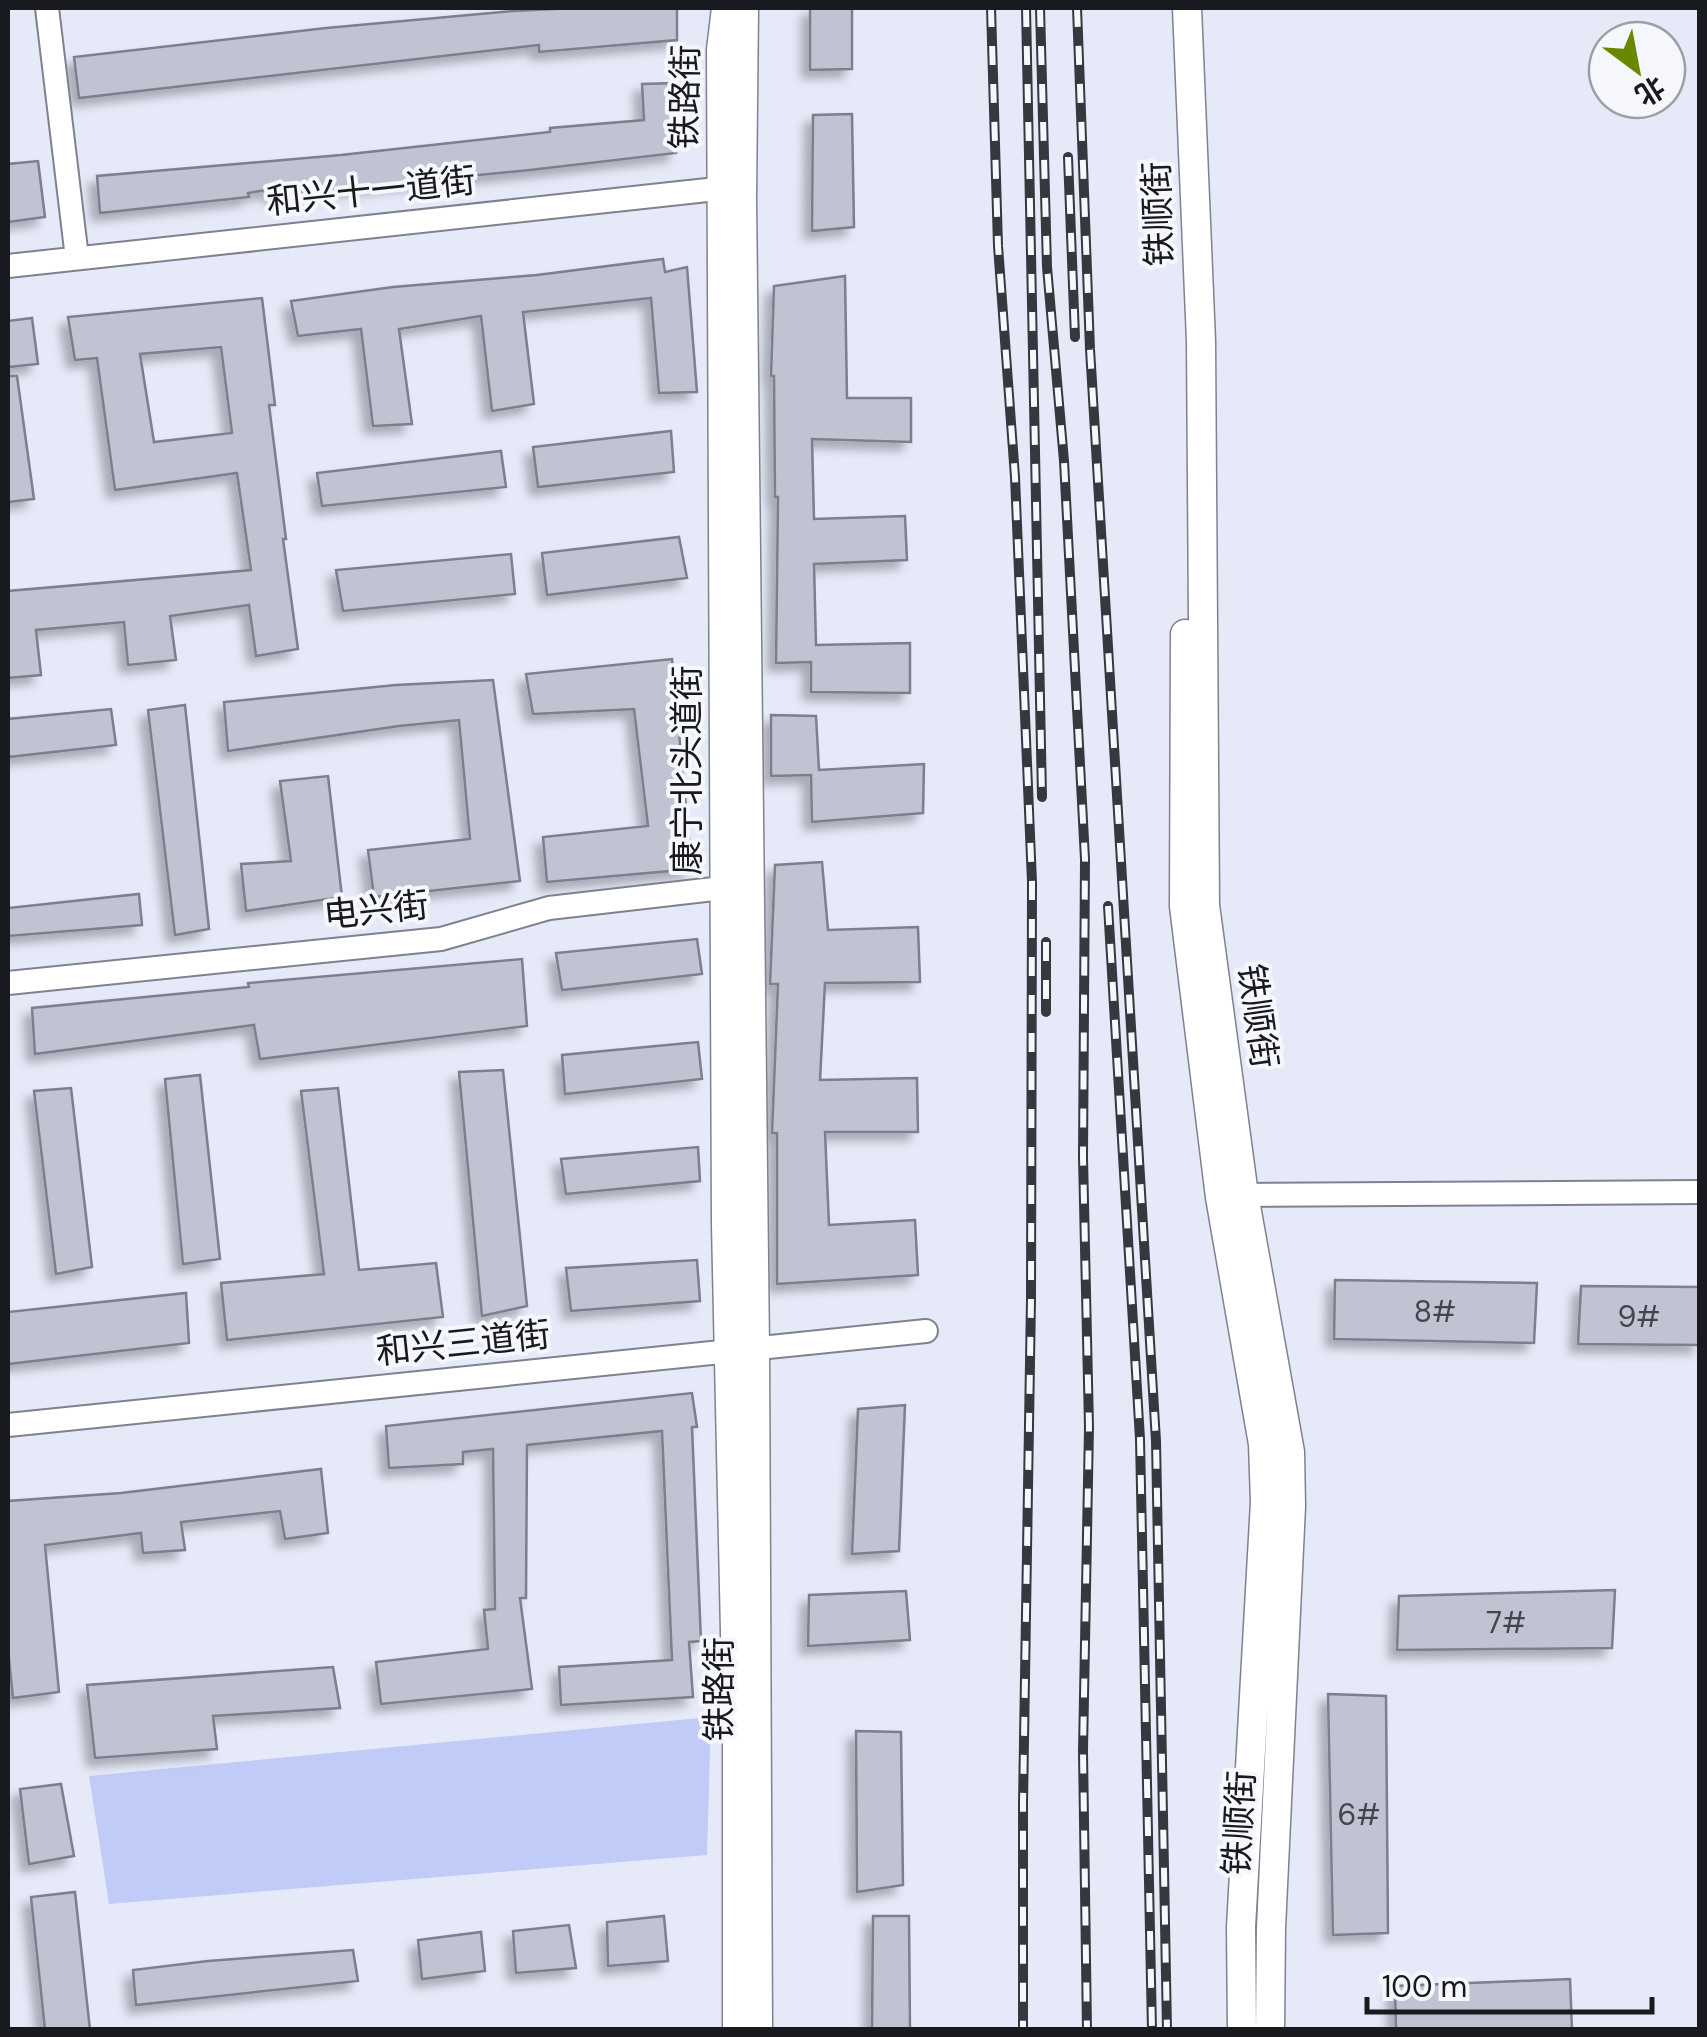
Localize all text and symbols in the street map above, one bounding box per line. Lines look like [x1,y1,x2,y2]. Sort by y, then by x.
north arrow [1587,20,1687,120]
street label: 铁路街 [661,44,709,150]
text: 北 [1628,68,1672,114]
street label: 和兴十一道街 [264,157,478,225]
street label: 铁顺街 [1133,161,1183,267]
street label: 康宁北头道街 [664,665,710,875]
street label: 电兴街 [321,882,431,938]
street label: 铁顺街 [1228,961,1288,1071]
house number: 8# [1414,1292,1456,1331]
house number: 9# [1618,1297,1660,1336]
street label: 和兴三道街 [374,1311,552,1375]
house number: 7# [1486,1603,1526,1642]
street label: 铁路街 [696,1636,742,1742]
street label: 铁顺街 [1213,1769,1265,1877]
house number: 6# [1338,1795,1380,1834]
scale bar [1367,1952,1652,2014]
text: 100 m [1382,1967,1467,2006]

